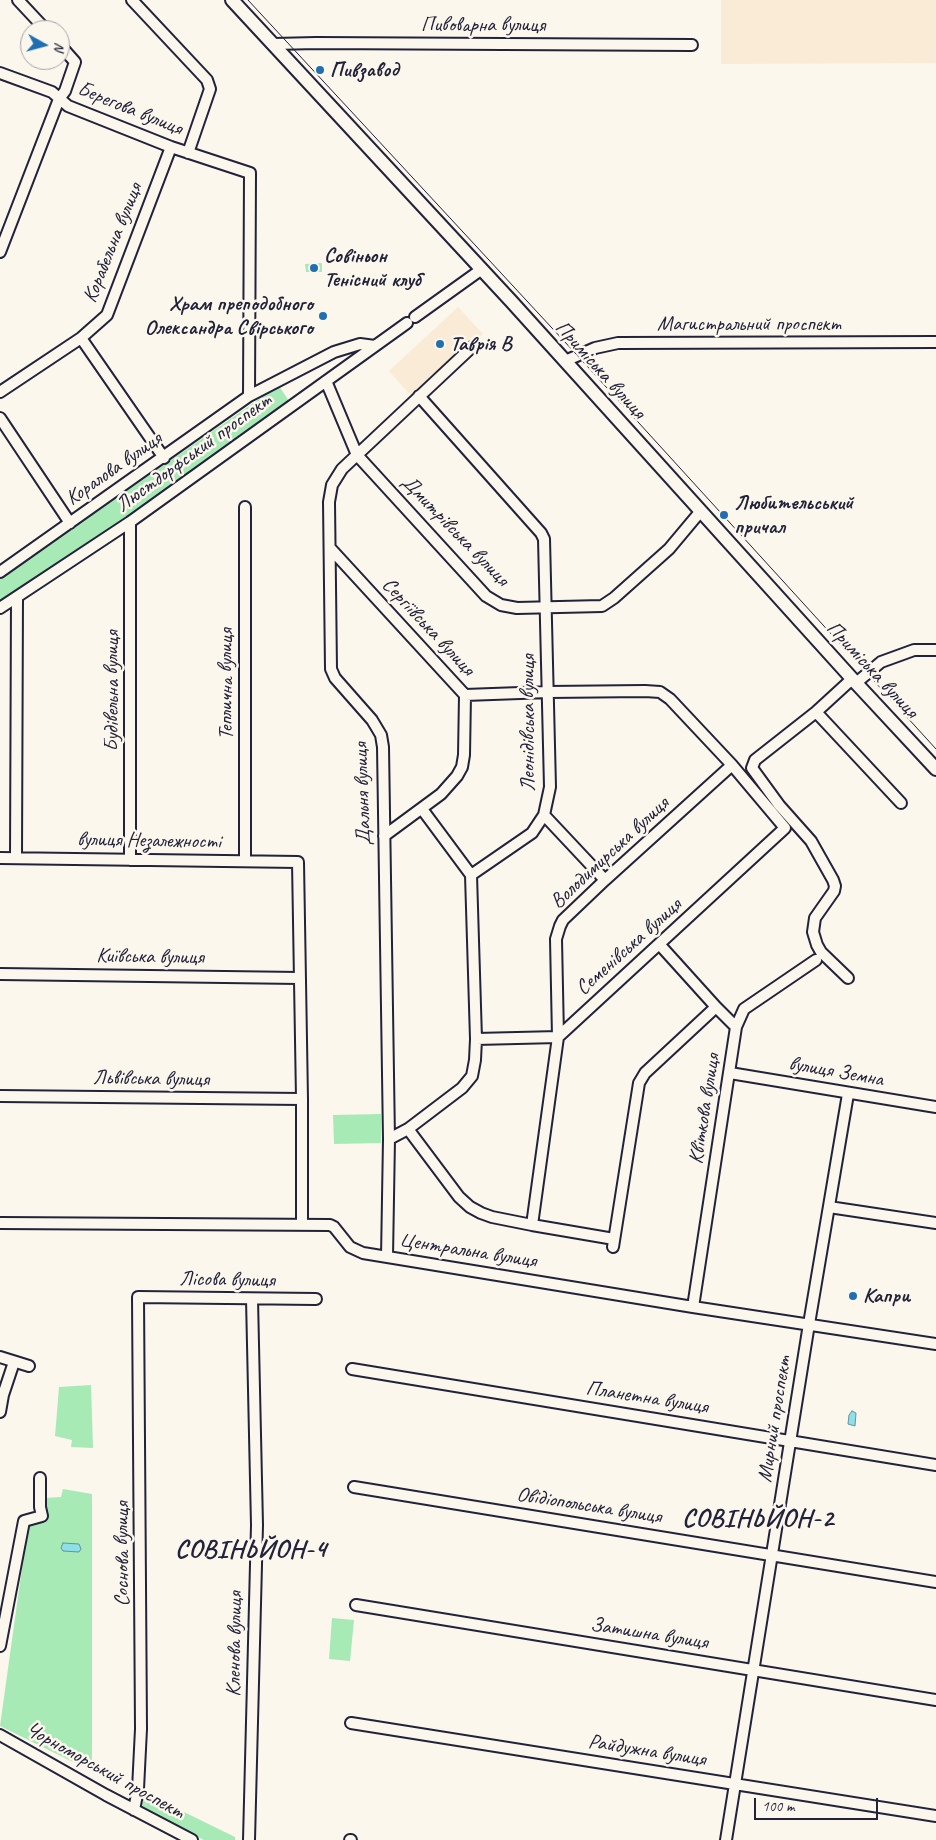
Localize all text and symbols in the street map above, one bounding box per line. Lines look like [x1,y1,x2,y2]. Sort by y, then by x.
street label: Пивоварна вулиця [421,12,545,38]
north arrow [20,20,70,70]
text: N [50,41,68,52]
place label: Пивзавод [330,57,399,83]
marker: Пивзавод [314,64,326,76]
street label: Берегова вулиця [74,77,186,141]
street label: Корабельна вулиця [78,180,148,306]
place label: Совіньон Тенісний клуб [324,243,421,293]
marker: Совіньон Тенісний клуб [308,262,320,274]
place label: Храм преподобного Олександра Свірського [145,291,313,341]
marker: Храм преподобного Олександра Свірського [317,310,329,322]
street label: Магистральний проспект [657,311,841,337]
street label: Приміська вулиця [549,316,651,424]
place label: Таврія В [450,331,511,357]
marker: Таврія В [434,338,446,350]
street label: Люстдорфський проспект [111,388,277,518]
street label: Коралова вулиця [61,427,167,511]
street label: Дмитрівська вулиця [396,470,514,592]
place label: Любительський причал [734,490,853,540]
marker: Любительський причал [718,509,730,521]
street label: Сергіївська вулиця [376,573,480,681]
street label: Приміська вулиця [821,616,923,724]
street label: Теплична вулиця [213,628,239,740]
street label: Будівельна вулиця [99,631,125,751]
street label: Леонідівська вулиця [515,654,541,792]
street label: Дальня вулиця [349,742,377,846]
street label: Володимирська вулиця [545,792,675,914]
street label: вулиця Незалежності [77,827,221,855]
street label: Семенівська вулиця [571,893,687,1001]
street label: Київська вулиця [96,943,204,971]
street label: вулиця Земна [787,1051,885,1093]
street label: Квіткова вулиця [684,1052,726,1166]
street label: Львівська вулиця [93,1065,209,1093]
street label: Центральна вулиця [398,1228,538,1274]
street label: Лісова вулиця [179,1267,275,1293]
place label: Капри [863,1283,910,1309]
marker: Капри [847,1290,859,1302]
street label: Мирний проспект [753,1354,797,1484]
street label: Планетна вулиця [584,1376,710,1420]
street label: Овідіопольська вулиця [515,1482,663,1530]
street label: Соснова вулиця [109,1502,135,1606]
district label: СОВІНЬЙОН-2 [679,1503,837,1535]
district label: СОВІНЬЙОН-4 [172,1534,330,1566]
street label: Кленова вулиця [221,1591,249,1697]
street label: Затишна вулиця [588,1612,710,1656]
street label: Чорноморський проспект [21,1717,189,1825]
street label: Райдужна вулиця [586,1729,708,1773]
scale bar [756,1788,880,1820]
text: 100 m [762,1797,794,1816]

